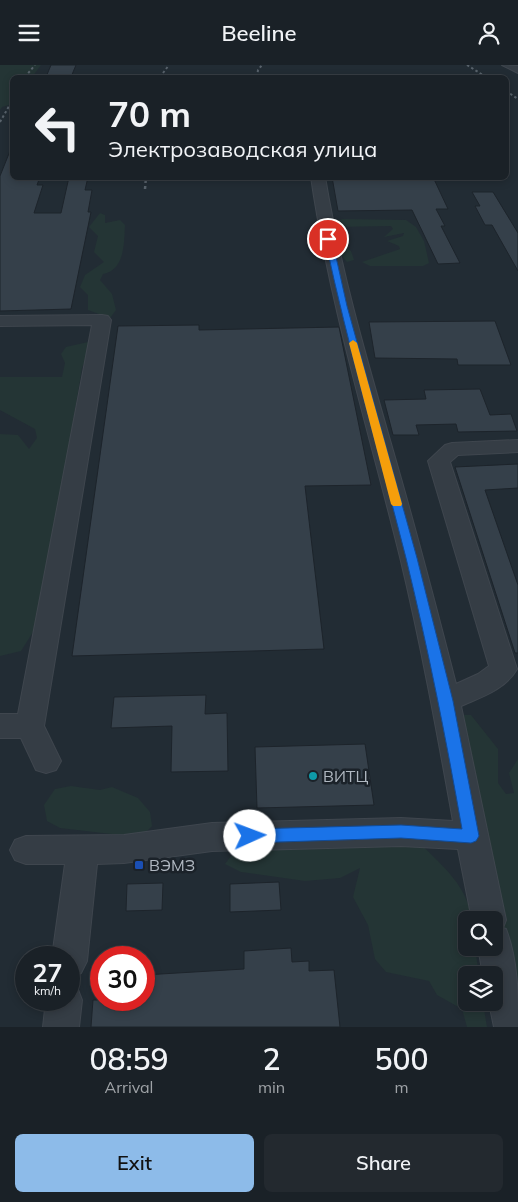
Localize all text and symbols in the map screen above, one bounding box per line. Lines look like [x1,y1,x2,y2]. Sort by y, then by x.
icon: menu [15,19,43,47]
text: Beeline [221,19,297,47]
icon: person [475,19,503,47]
text: 70 m [108,92,191,136]
icon: left [25,95,90,160]
text: Электрозаводская улица [108,135,377,163]
pin [307,218,349,260]
icon: arrive [314,225,342,253]
place label: ВИТЦ [323,766,368,786]
marker: ВИТЦ [307,770,319,782]
position arrow [223,809,275,861]
place label: ВЭМЗ [149,855,195,875]
marker: ВЭМЗ [133,859,145,871]
map controls [458,911,503,1011]
button: search [458,911,503,956]
speed limit sign: 30 [90,946,155,1011]
text: 27 [32,957,63,988]
button: layers [458,966,503,1011]
text: km/h [34,983,61,998]
text: 08:59 [89,1040,169,1078]
text: 2 [263,1040,281,1078]
text: 500 [375,1040,429,1078]
text: Arrival [105,1077,153,1097]
text: min [258,1077,285,1097]
text: m [395,1077,409,1097]
button: Exit [15,1134,254,1192]
button: Share [264,1134,503,1192]

